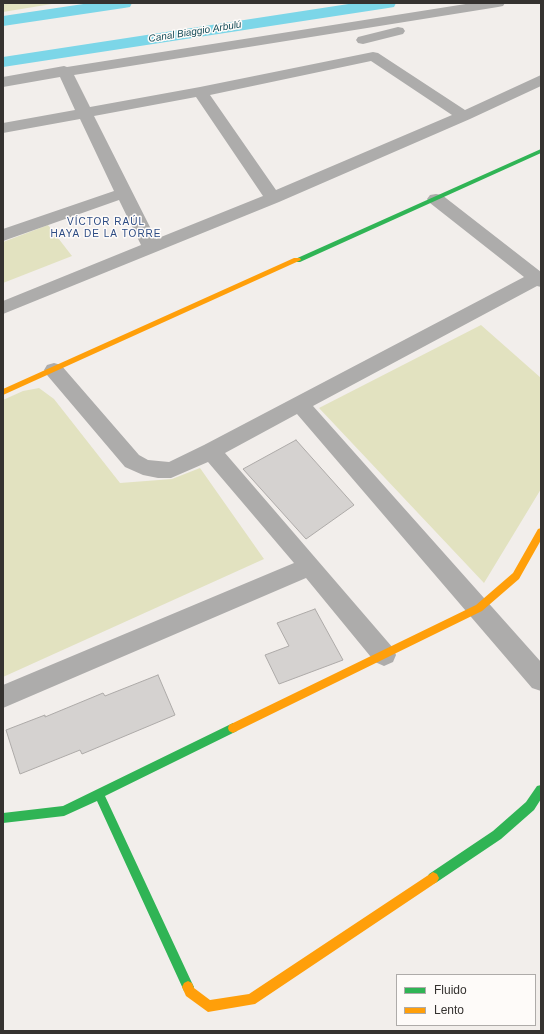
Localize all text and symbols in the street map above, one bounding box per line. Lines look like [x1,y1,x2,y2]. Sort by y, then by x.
water label: Canal Biaggio Arbulú [148,19,242,45]
district label: VÍCTOR RAÚL HAYA DE LA TORRE [50,216,162,240]
legend [396,974,536,1026]
text: Fluido [434,983,467,997]
text: Lento [434,1003,464,1017]

